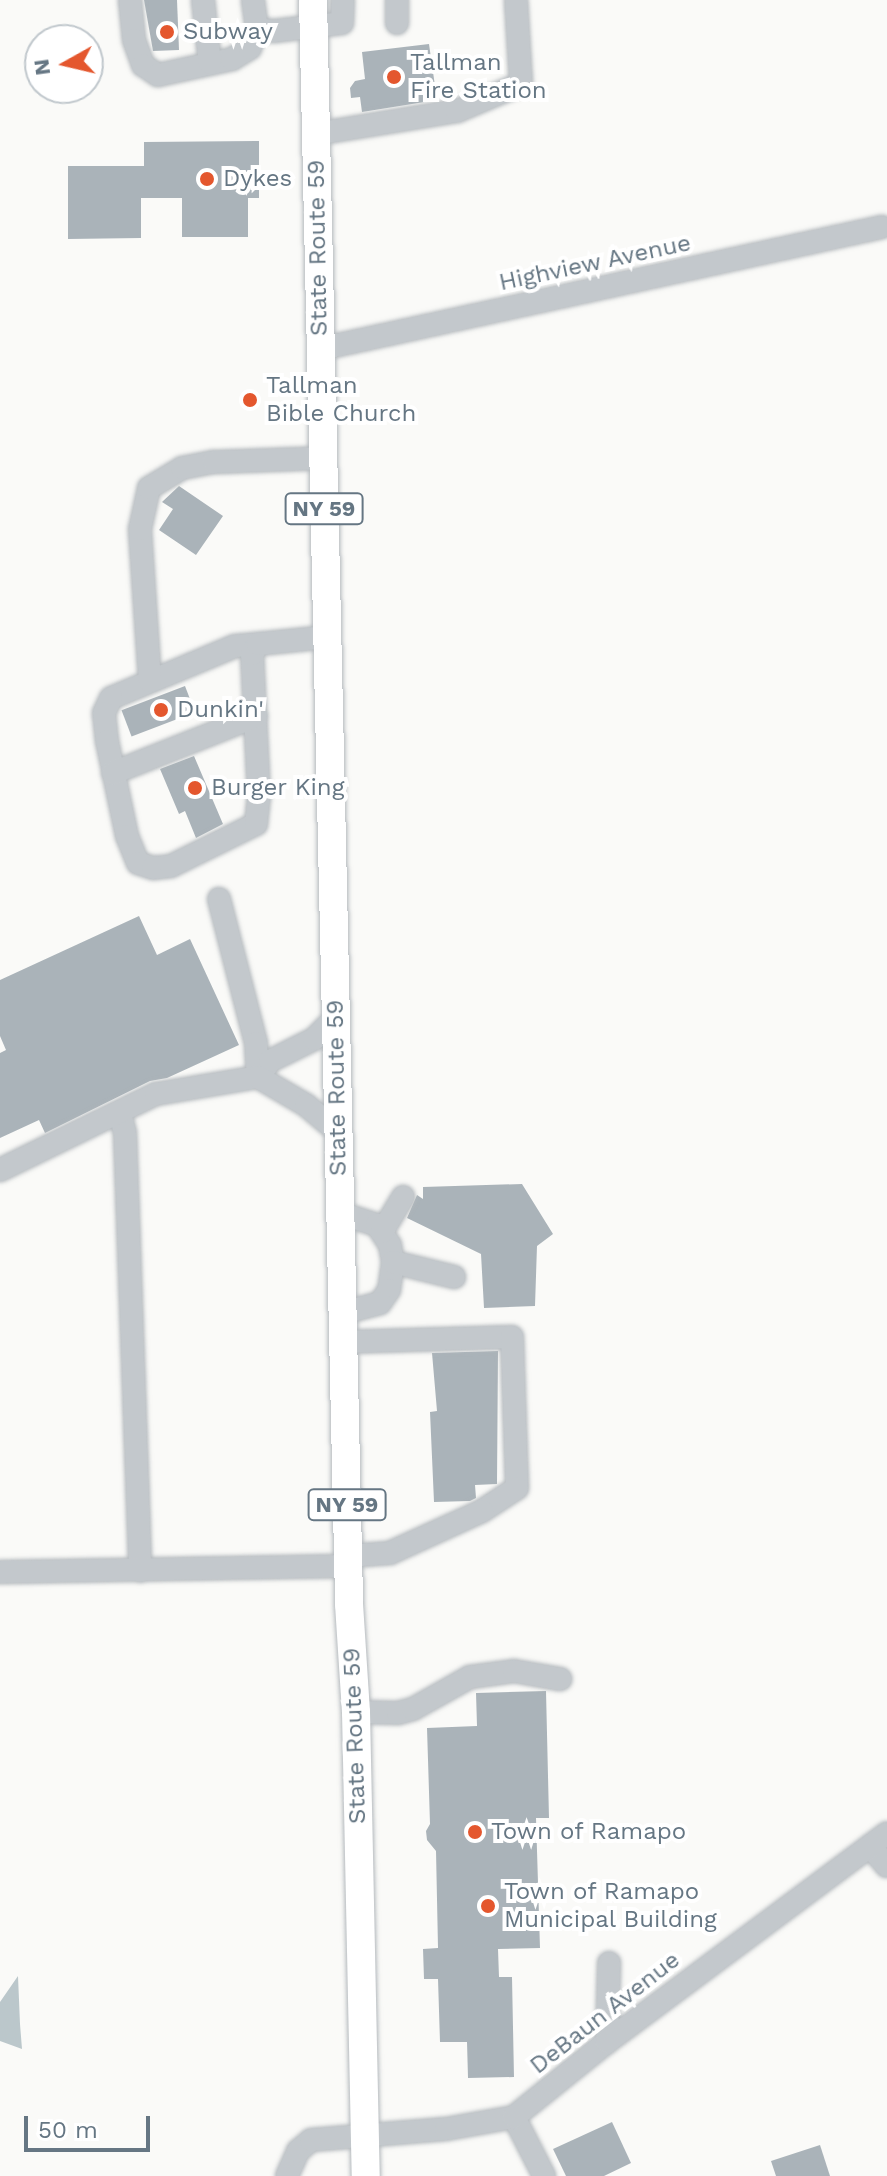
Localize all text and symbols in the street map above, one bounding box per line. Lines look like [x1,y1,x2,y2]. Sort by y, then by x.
place label: Subway [183,18,273,46]
marker: Subway [158,23,176,41]
north arrow [24,24,104,104]
place label: Tallman Fire Station [410,49,547,105]
text: N [28,57,55,77]
marker: Tallman Fire Station [385,68,403,86]
street label: State Route 59 [302,160,334,336]
place label: Dykes [223,165,292,193]
marker: Dykes [198,170,216,188]
street label: Highview Avenue [496,228,694,298]
place label: Tallman Bible Church [266,372,416,428]
marker: Tallman Bible Church [241,391,259,409]
road number: NY 59 [284,491,364,527]
place label: Dunkin' [177,696,264,724]
marker: Dunkin' [152,701,170,719]
place label: Burger King [211,774,345,802]
marker: Burger King [186,779,204,797]
street label: State Route 59 [321,1000,353,1176]
road number: NY 59 [307,1487,387,1523]
street label: State Route 59 [338,1647,372,1825]
place label: Town of Ramapo [491,1818,687,1846]
marker: Town of Ramapo [466,1823,484,1841]
place label: Town of Ramapo Municipal Building [504,1878,718,1934]
marker: Town of Ramapo Municipal Building [479,1897,497,1915]
street label: DeBaun Avenue [524,1945,686,2081]
scale bar [28,2100,154,2150]
text: 50 m [38,2116,98,2144]

